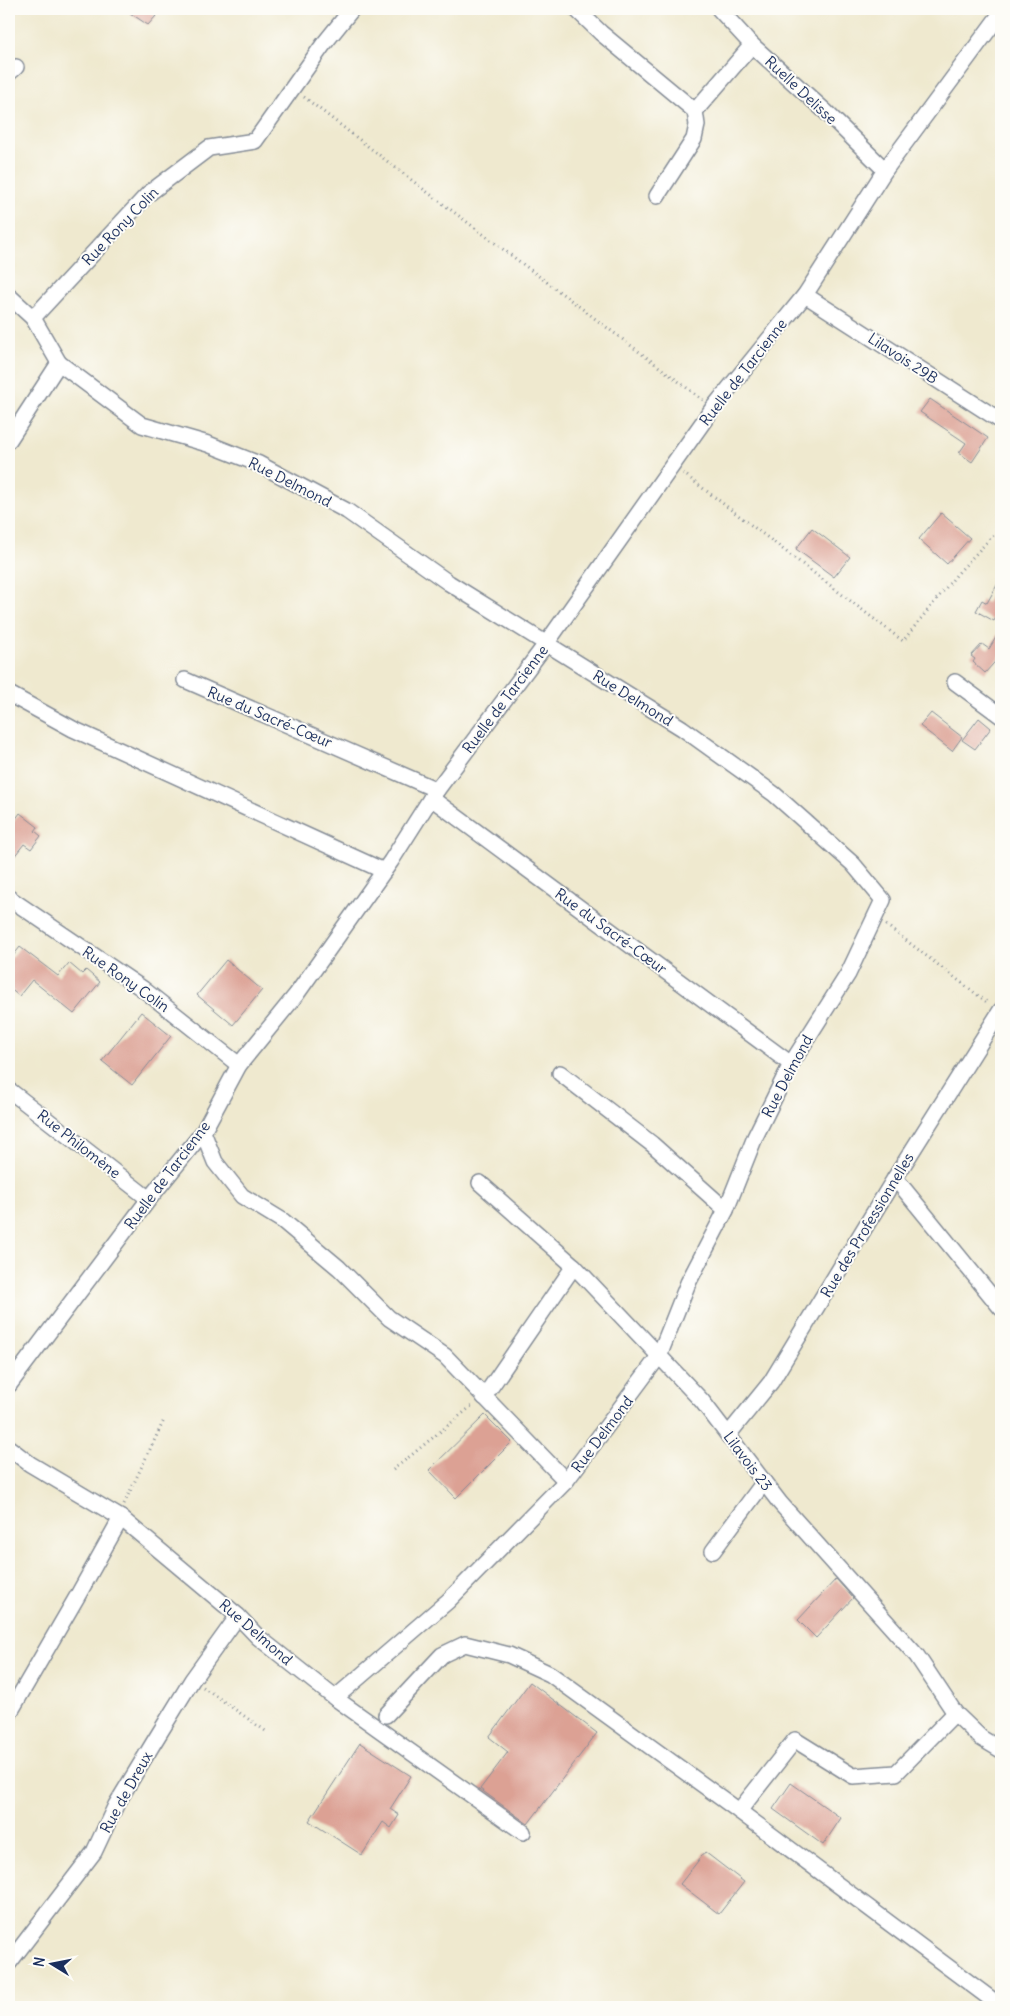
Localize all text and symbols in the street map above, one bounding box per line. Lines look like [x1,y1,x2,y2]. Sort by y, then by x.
street label: Ruelle Delisse [761,52,841,128]
street label: Rue Rony Colin [78,183,162,269]
street label: Ruelle de Tarcienne [695,315,791,429]
street label: Lilavois 29B [864,328,942,388]
street label: Rue Delmond [245,453,335,511]
street label: Ruelle de Tarcienne [458,641,552,757]
street label: Rue Delmond [589,666,677,730]
street label: Rue du Sacré-Cœur [205,682,335,752]
street label: Rue du Sacré-Cœur [551,884,671,978]
street label: Rue Rony Colin [79,942,173,1016]
street label: Rue Delmond [757,1031,817,1121]
street label: Rue Philomène [34,1106,124,1182]
street label: Ruelle de Tarcienne [120,1117,214,1233]
street label: Rue des Professionnelles [816,1149,918,1301]
street label: Rue Delmond [567,1392,637,1476]
street label: Lilavois 23 [719,1427,777,1495]
street label: Rue Delmond [215,1595,297,1669]
street label: Rue de Dreux [96,1747,157,1836]
north arrow [28,1938,78,1988]
text: N [29,1955,49,1968]

